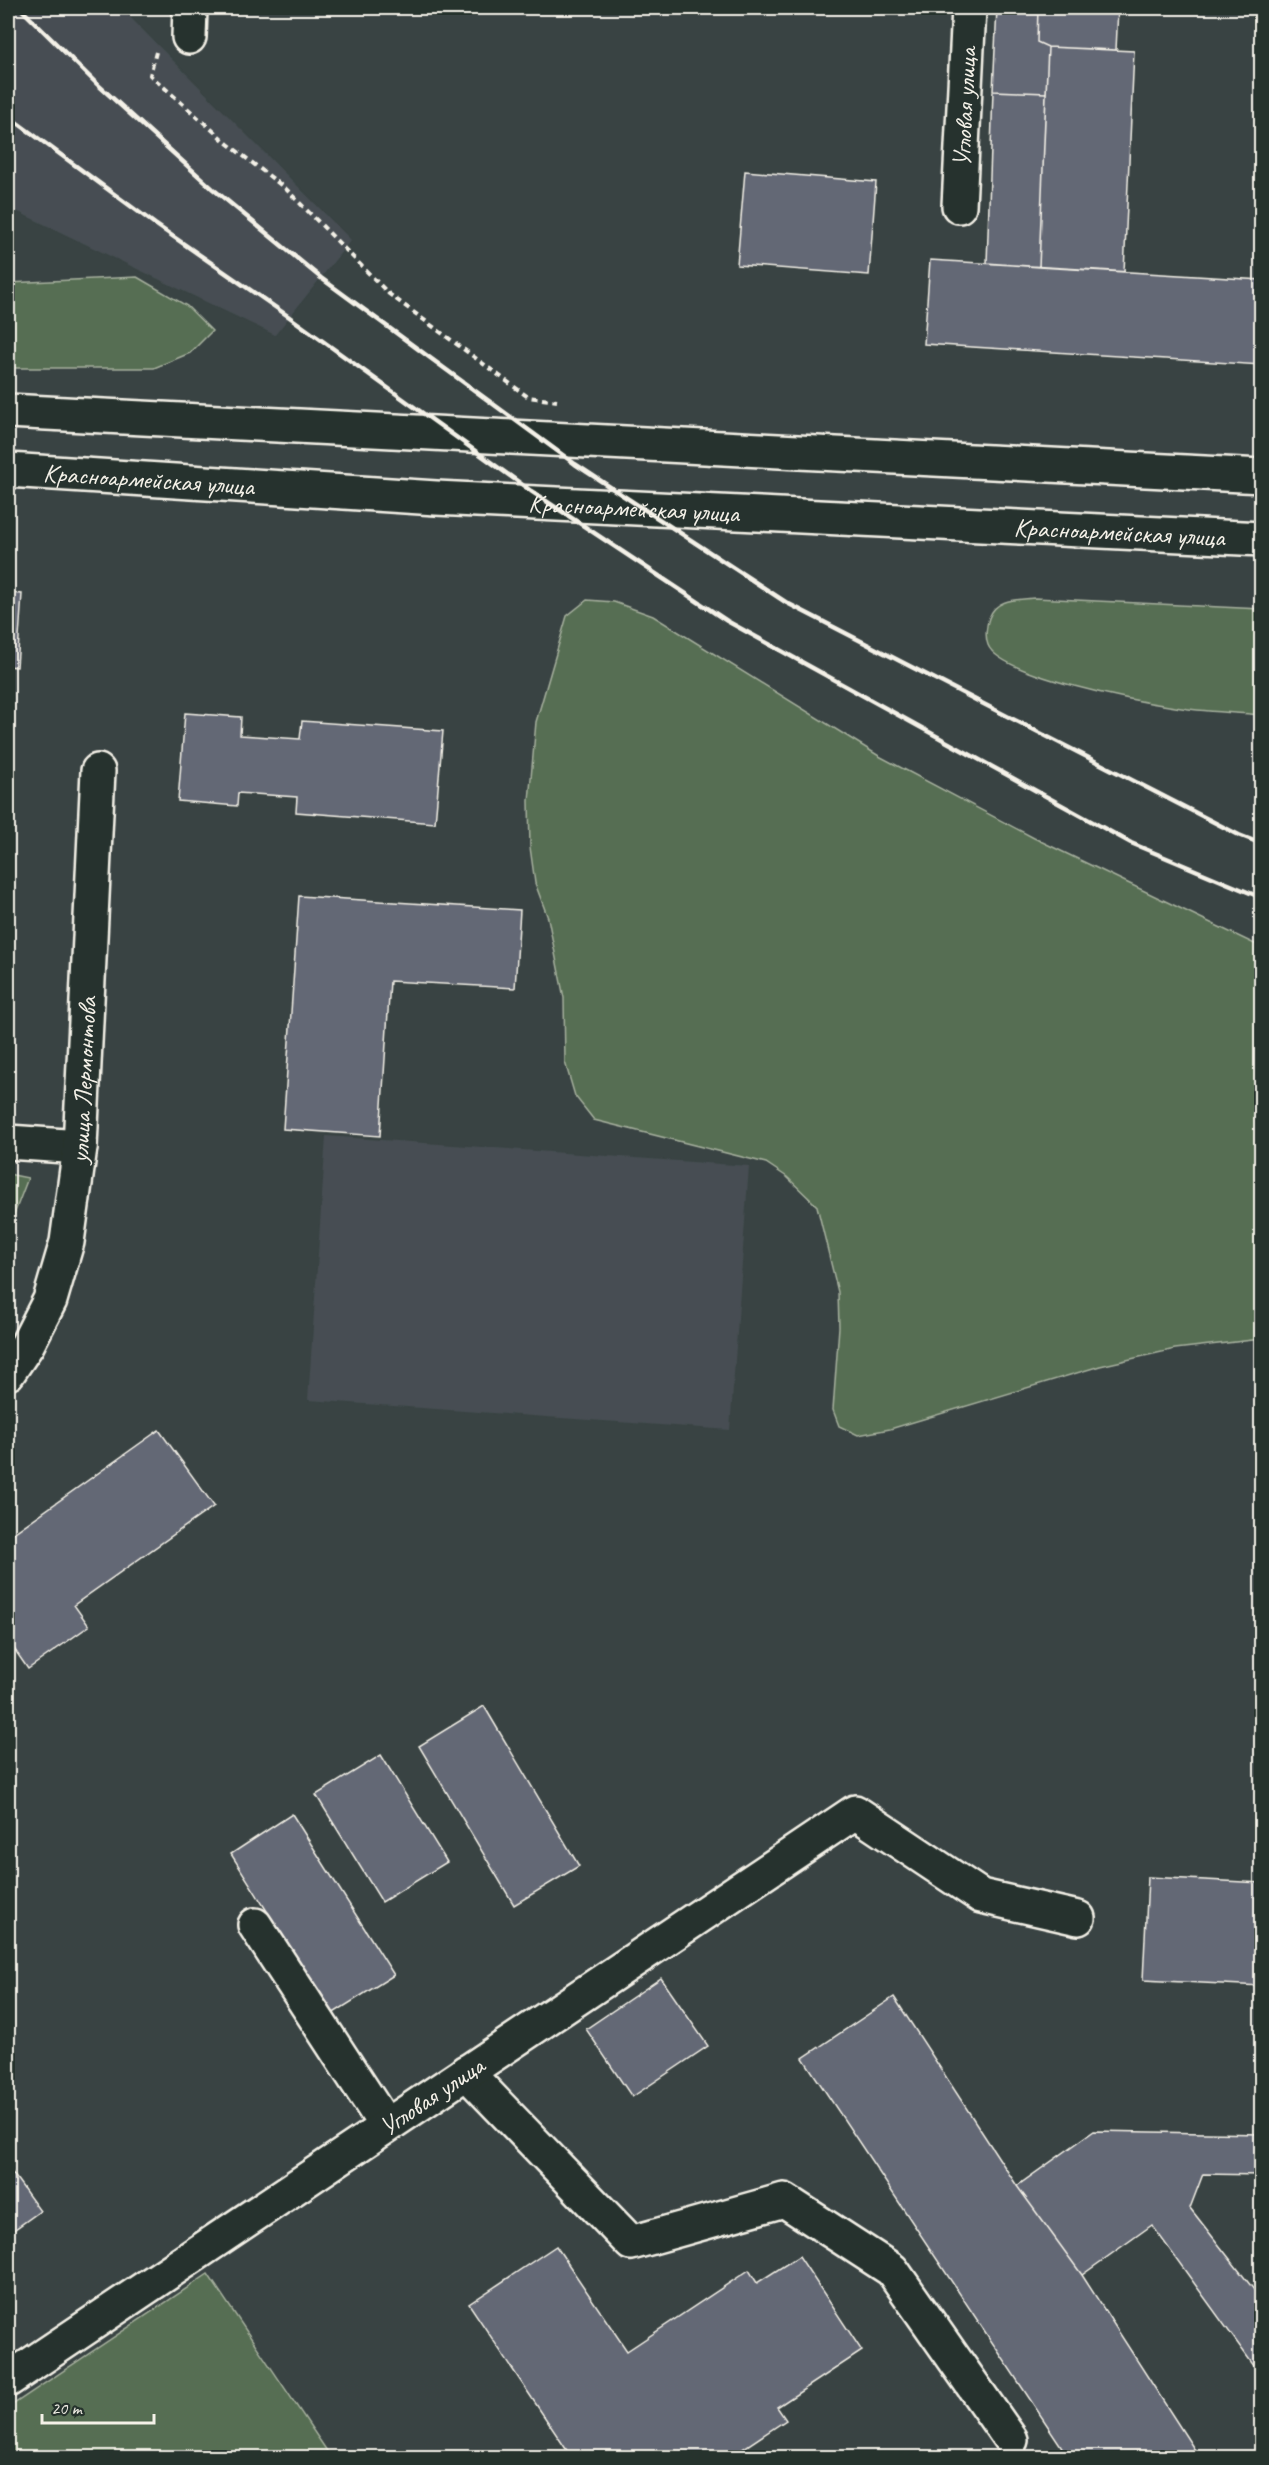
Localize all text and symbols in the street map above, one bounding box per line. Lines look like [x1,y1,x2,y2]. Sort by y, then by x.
street label: Угловая улица [945,44,984,168]
street label: Красноармейская улица [42,456,257,503]
street label: Красноармейская улица [528,486,742,530]
street label: Красноармейская улица [1013,510,1227,554]
street label: улица Лермонтова [61,994,104,1167]
street label: Угловая улица [373,2048,492,2143]
scale bar [42,2387,154,2425]
text: 20 m [51,2397,84,2419]

